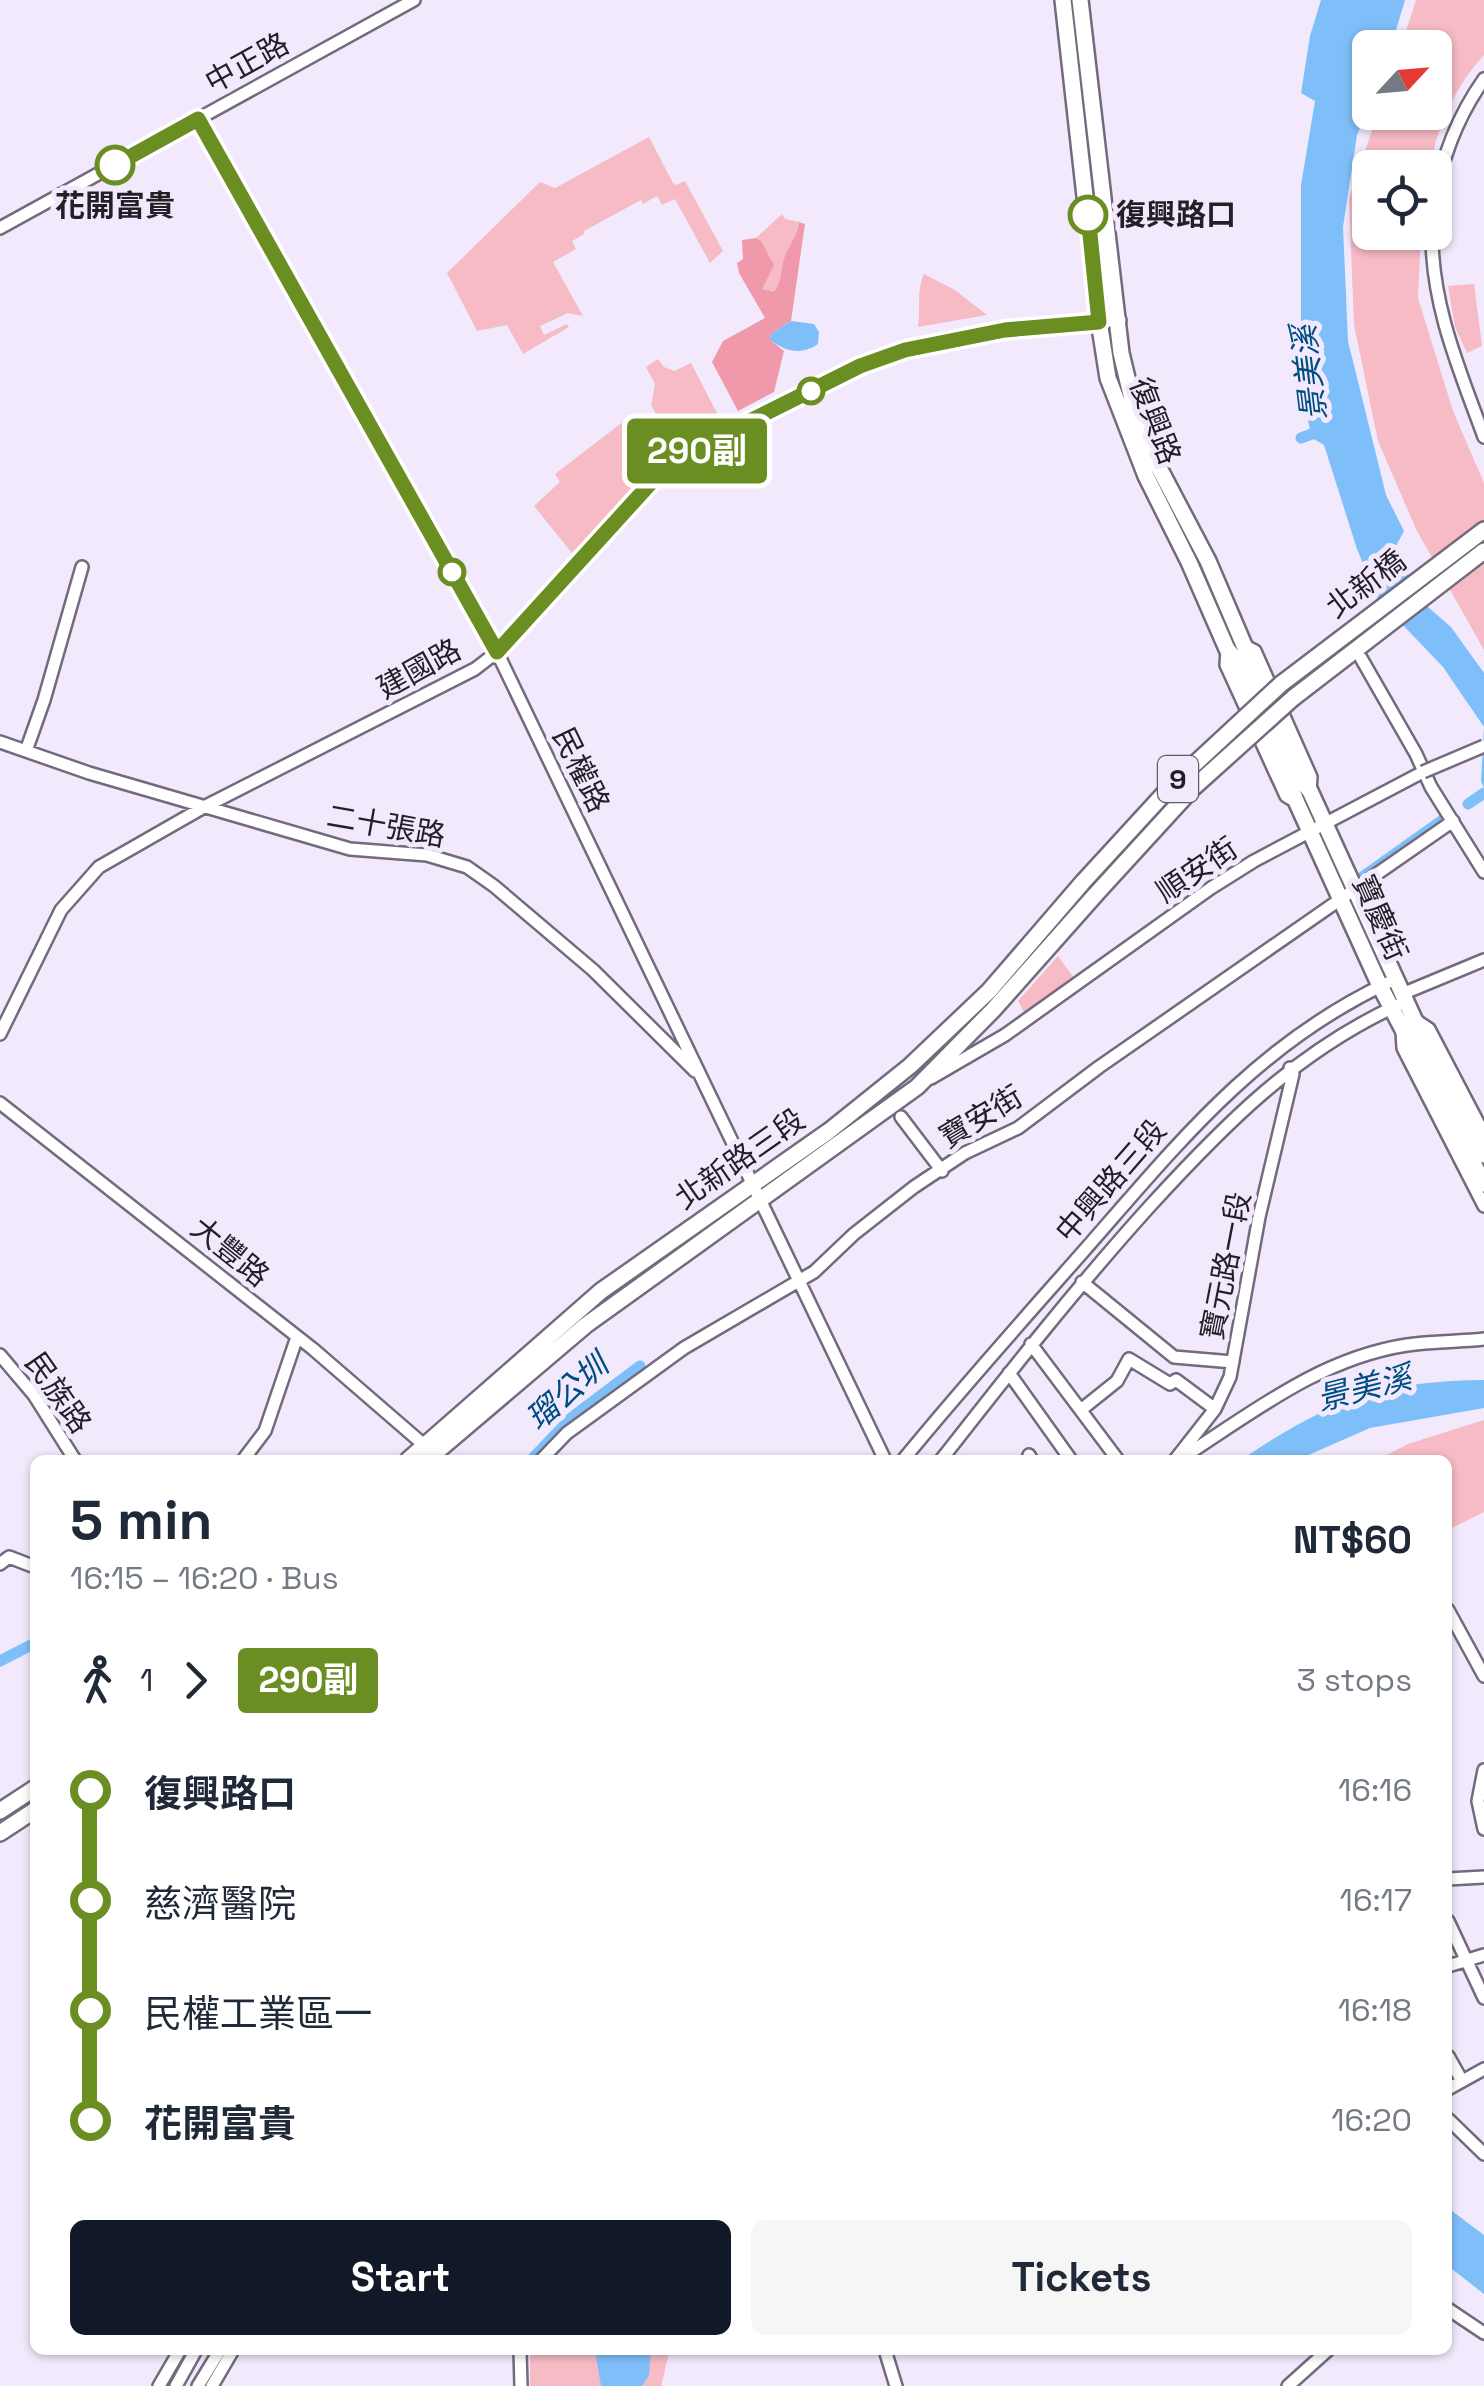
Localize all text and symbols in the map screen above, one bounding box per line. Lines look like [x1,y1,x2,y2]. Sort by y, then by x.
street label: 中正路 [198,24,296,101]
north arrow [1352,30,1452,130]
map controls [1352,30,1452,250]
marker: 花開富貴 [96,146,134,184]
button: locate [1352,150,1452,250]
place label: 花開富貴 [55,186,175,225]
place label: 復興路口 [1116,195,1236,234]
marker: 復興路口 [1069,196,1107,234]
water label: 景美溪 [1283,319,1335,423]
street label: 復興路 [1121,372,1190,470]
unlabelled marker [798,378,824,404]
line badge: 290副 [627,418,767,484]
text: 290副 [647,429,747,473]
street label: 北新橋 [1318,541,1413,626]
unlabelled marker [439,559,465,585]
street label: 建國路 [370,630,468,707]
street label: 民權路 [544,721,619,819]
road number: 9 [1158,756,1198,802]
street label: 二十張路 [324,796,449,855]
street label: 順安街 [1149,828,1245,911]
street label: 寶慶街 [1344,869,1417,967]
street label: 寶安街 [932,1077,1029,1156]
street label: 北新路三段 [667,1100,812,1218]
street label: 中興路三段 [1047,1111,1175,1250]
street label: 寶元路一段 [1192,1189,1259,1343]
street label: 大豐路 [183,1208,278,1295]
water label: 瑠公圳 [518,1343,619,1439]
street label: 民族路 [17,1345,100,1441]
water label: 景美溪 [1313,1356,1419,1419]
text: 5 min [70,1485,212,1555]
text: NT$60 [1293,1516,1412,1564]
text: 16:15 – 16:20 · Bus [70,1558,339,1598]
icon: walk [70,1653,125,1708]
icon: forward [168,1653,223,1708]
text: 290副 [258,1658,358,1702]
text: 1 [140,1660,153,1700]
text: 3 stops [1297,1660,1412,1700]
text: 復興路口 [144,1770,296,1818]
text: 16:16 [1338,1770,1412,1810]
text: 慈濟醫院 [144,1880,296,1928]
text: 16:17 [1340,1880,1412,1920]
text: 民權工業區一 [144,1990,372,2038]
text: 16:18 [1338,1990,1412,2030]
text: 花開富貴 [144,2100,296,2148]
text: 16:20 [1331,2100,1412,2140]
button: Start [70,2220,731,2335]
button: Tickets [751,2220,1412,2335]

